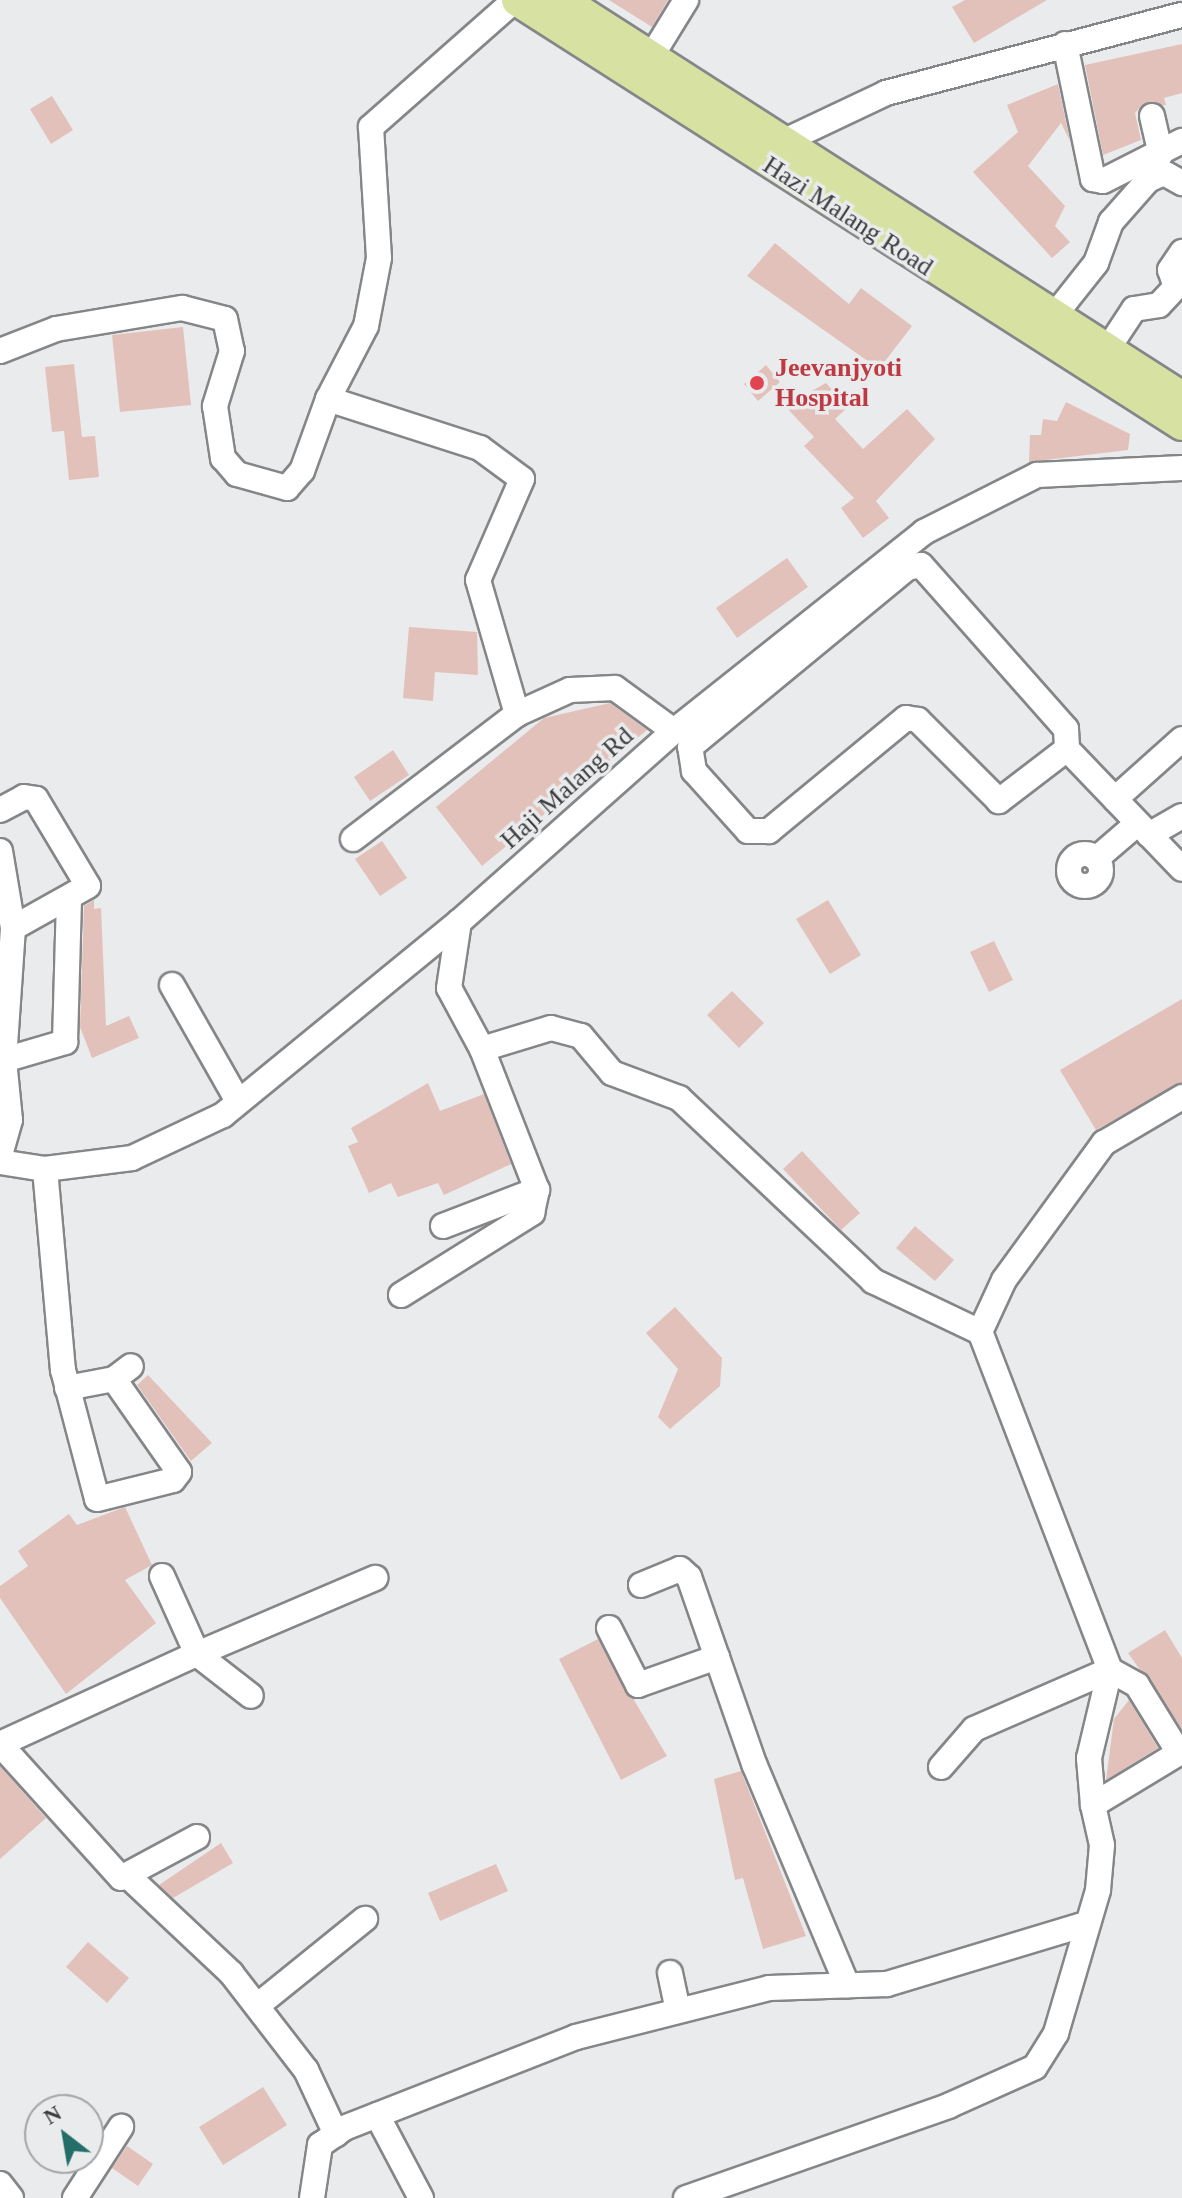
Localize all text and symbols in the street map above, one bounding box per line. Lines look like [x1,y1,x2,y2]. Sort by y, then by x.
street label: Hazi Malang Road [757,149,939,283]
place label: Jeevanjyoti Hospital [775,352,902,414]
marker: Jeevanjyoti Hospital [746,372,768,394]
street label: Haji Malang Rd [494,720,640,856]
north arrow [24,2094,104,2174]
text: N [39,2100,66,2130]

